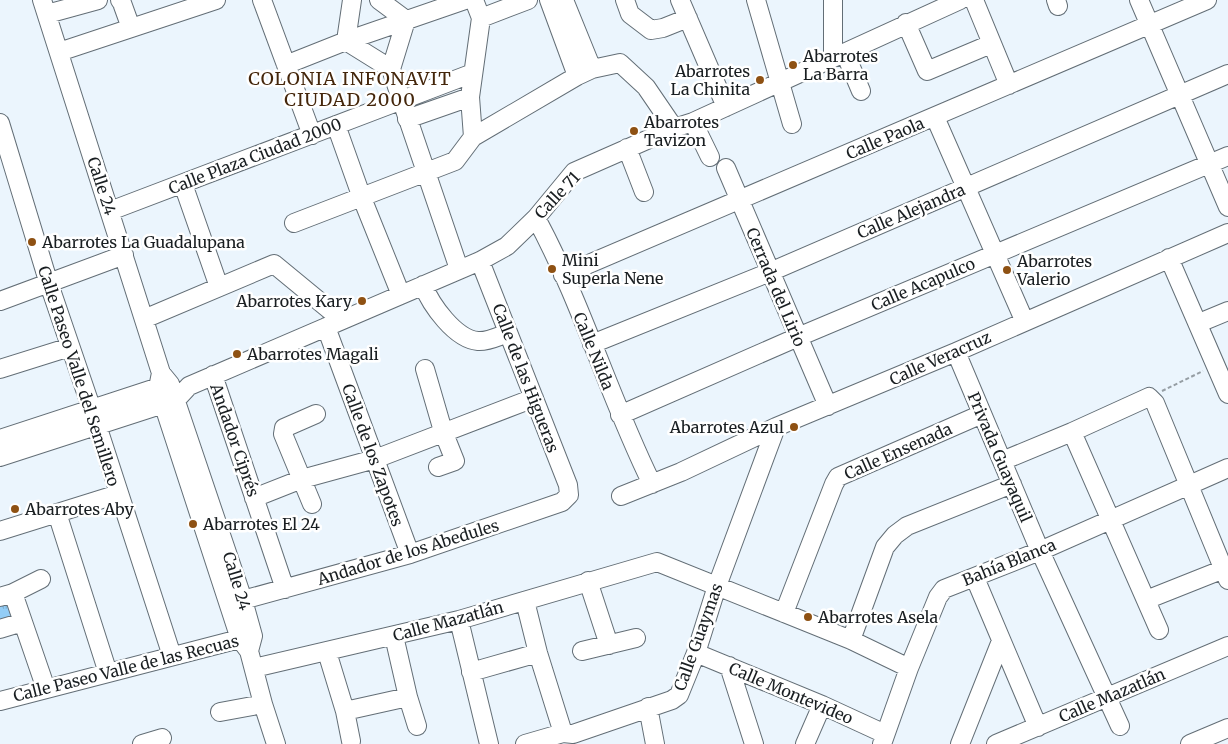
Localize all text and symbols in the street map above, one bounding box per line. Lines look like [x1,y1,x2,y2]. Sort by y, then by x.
place label: Abarrotes La Barra [802,46,878,84]
marker: Abarrotes La Barra [787,59,799,71]
place label: Abarrotes La Chinita [671,61,750,99]
district label: COLONIA INFONAVIT CIUDAD 2000 [248,67,452,111]
marker: Abarrotes La Chinita [754,74,766,86]
place label: Abarrotes Tavizon [643,112,719,150]
street label: Calle Paola [843,112,927,163]
street label: Calle Plaza Ciudad 2000 [166,114,344,198]
marker: Abarrotes Tavizon [628,125,640,137]
street label: Calle 24 [83,154,121,218]
street label: Calle 71 [530,167,584,223]
street label: Calle Alejandra [854,179,968,243]
street label: Cerrada del Lirio [742,225,810,349]
place label: Abarrotes La Guadalupana [41,232,245,252]
marker: Abarrotes La Guadalupana [26,236,38,248]
place label: Mini Superla Nene [562,250,663,288]
place label: Abarrotes Valerio [1016,251,1092,289]
street label: Calle Acapulco [868,253,978,315]
street label: Calle Paseo Valle del Semillero [34,263,124,489]
marker: Mini Superla Nene [546,263,558,275]
marker: Abarrotes Valerio [1001,264,1013,276]
place label: Abarrotes Kary [235,291,353,311]
marker: Abarrotes Kary [356,295,368,307]
street label: Calle de las Higueras [488,301,564,455]
street label: Calle Nilda [569,309,619,393]
street label: Calle Veracruz [886,327,994,389]
place label: Abarrotes Magali [246,344,379,364]
marker: Abarrotes Magali [231,348,243,360]
street label: Andador Ciprés [206,380,264,499]
street label: Calle de los Zapotes [338,381,408,529]
street label: Privada Guayaquil [964,389,1036,525]
place label: Abarrotes Azul [669,417,784,437]
street label: Calle Ensenada [841,418,955,484]
marker: Abarrotes Azul [788,421,800,433]
place label: Abarrotes Aby [24,499,135,519]
marker: Abarrotes Aby [9,503,21,515]
place label: Abarrotes El 24 [202,514,320,534]
street label: Andador de los Abedules [314,515,501,589]
marker: Abarrotes El 24 [187,518,199,530]
street label: Bahía Blanca [959,534,1059,590]
street label: Calle 24 [219,549,255,613]
street label: Calle Guaymas [669,580,727,693]
street label: Calle Mazatlán [391,597,506,645]
place label: Abarrotes Asela [817,607,938,627]
marker: Abarrotes Asela [802,611,814,623]
street label: Calle Paseo Valle de las Recuas [11,630,241,706]
street label: Calle Montevideo [726,658,856,728]
street label: Calle Mazatlán [1056,663,1169,726]

